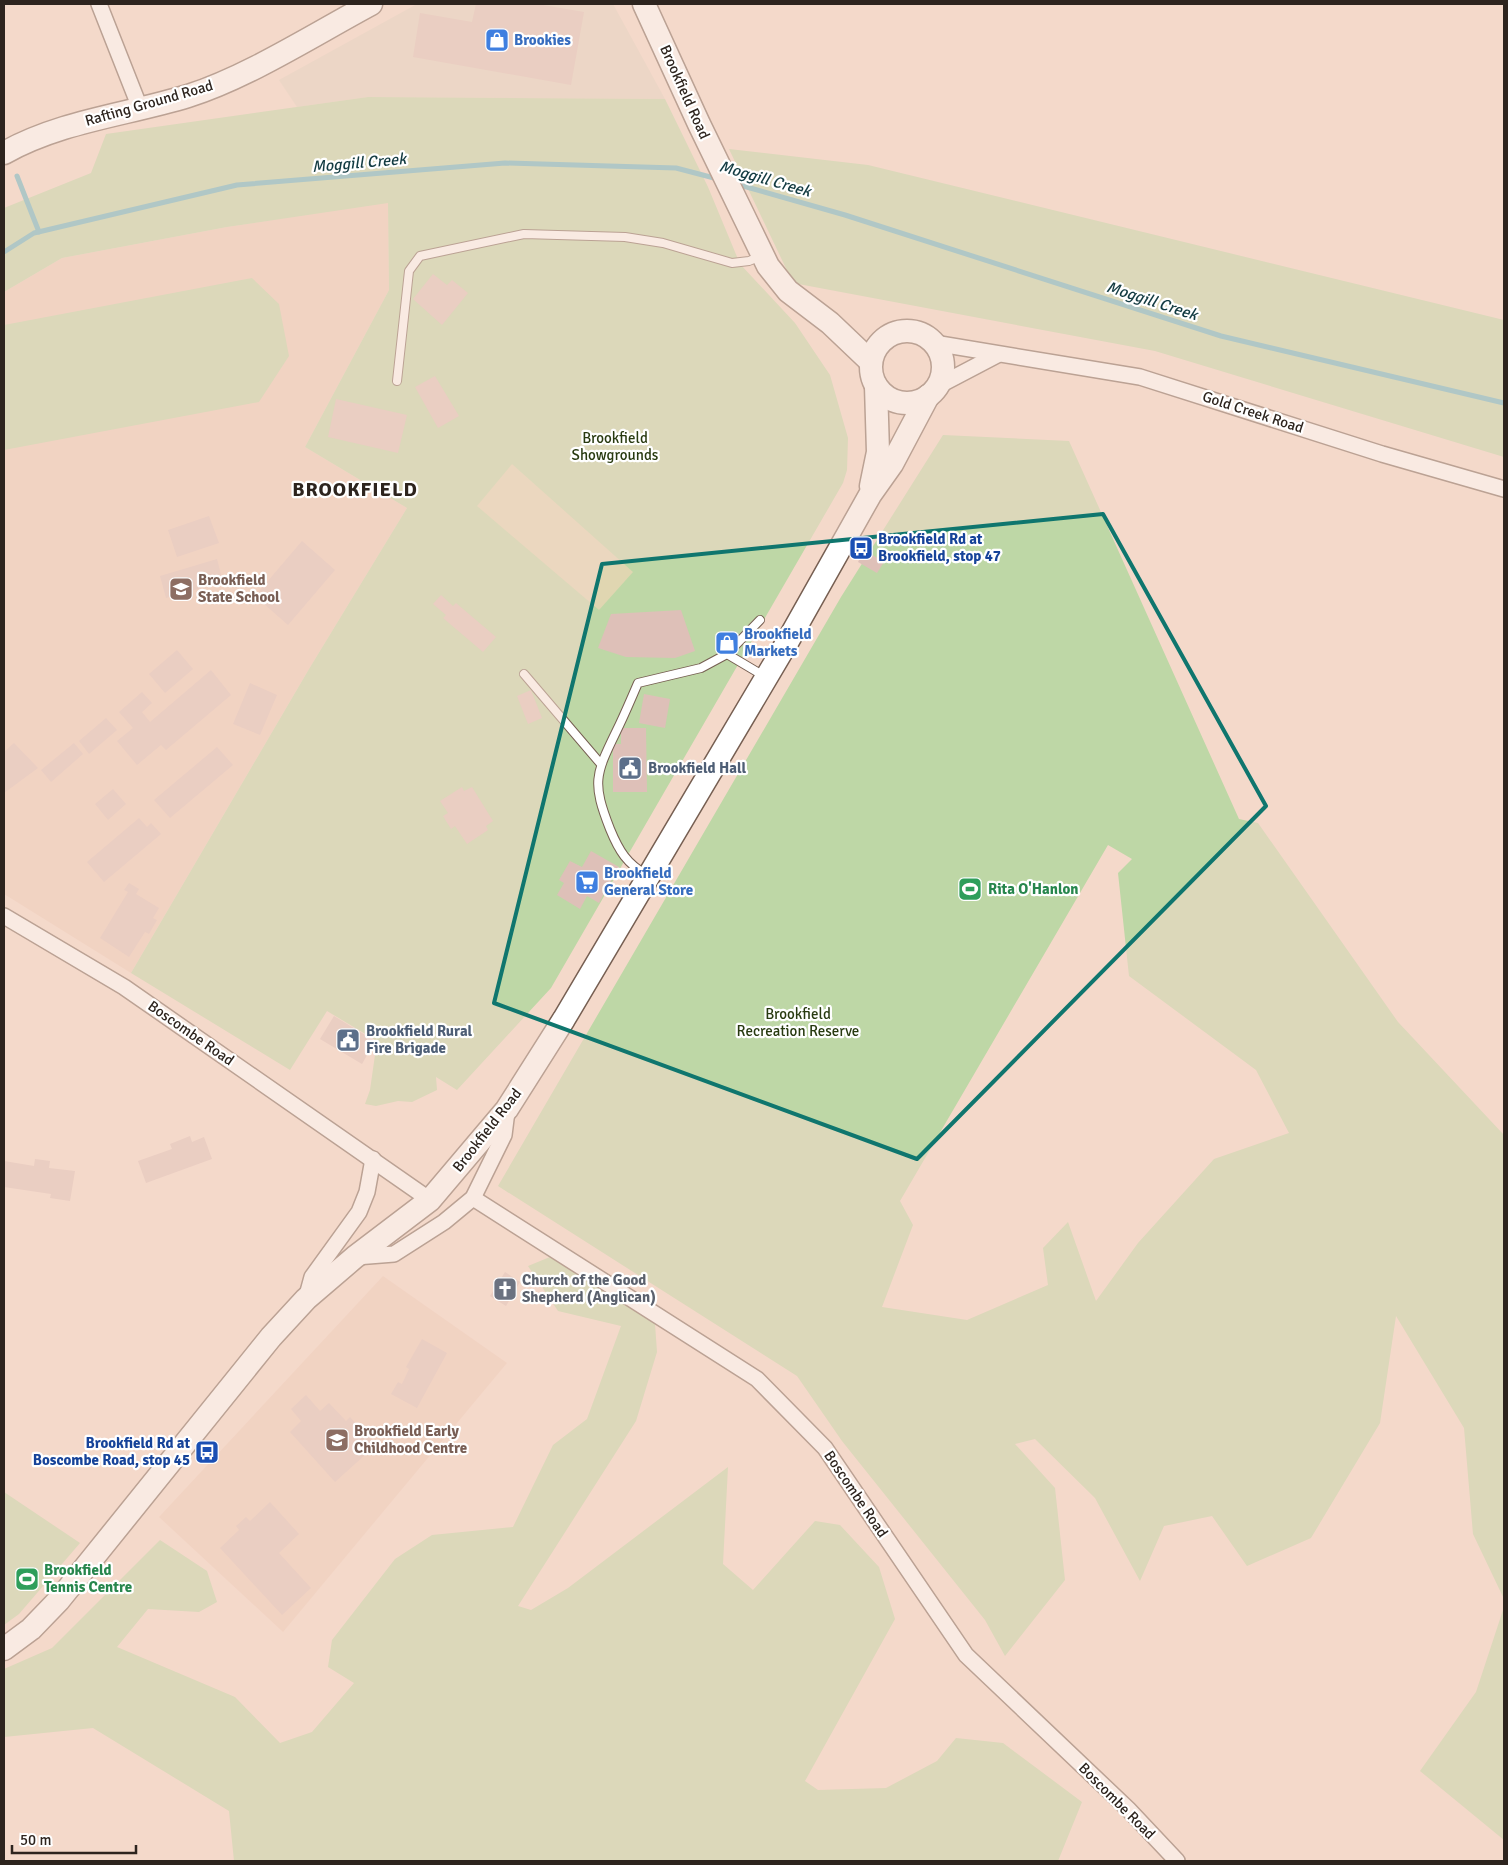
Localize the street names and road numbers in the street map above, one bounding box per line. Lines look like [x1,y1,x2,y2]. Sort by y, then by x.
street label: Brookfield Road [656,42,714,142]
street label: Rafting Ground Road [83,76,215,130]
street label: Gold Creek Road [1200,387,1306,437]
street label: Boscombe Road [144,997,238,1069]
street label: Brookfield Road [449,1085,525,1175]
street label: Boscombe Road [820,1447,892,1541]
street label: Boscombe Road [1075,1759,1159,1843]

